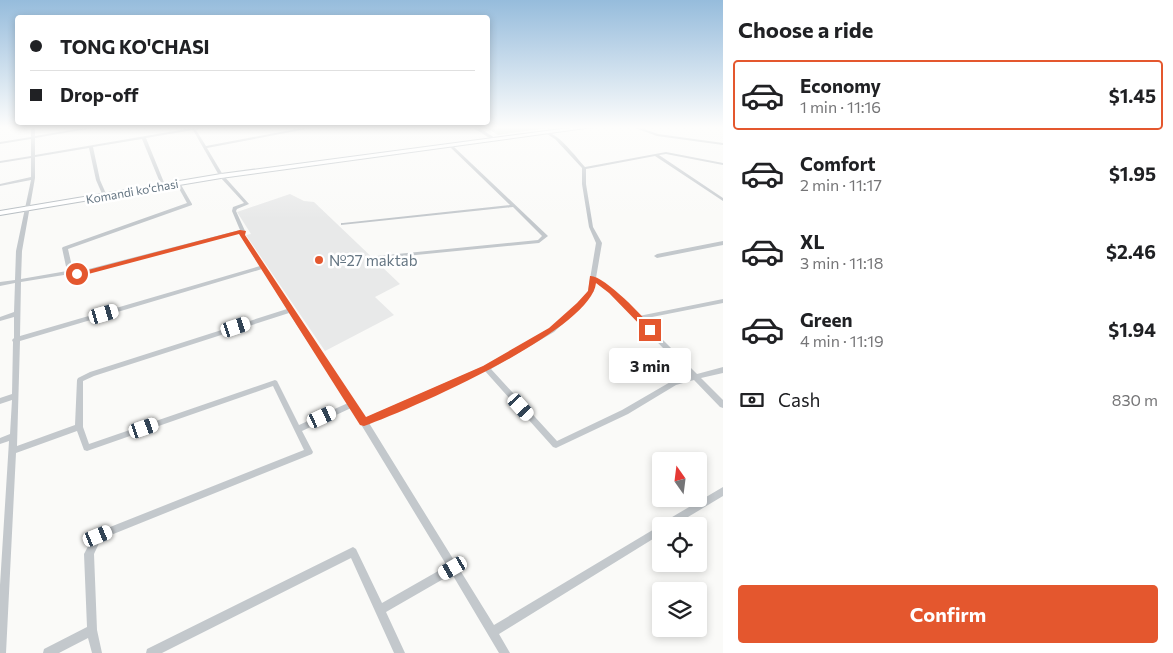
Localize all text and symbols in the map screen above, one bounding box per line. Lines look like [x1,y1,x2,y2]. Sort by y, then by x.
text: Choose a ride [738,16,873,43]
text: TONG KO'CHASI [60,35,210,58]
icon: car [740,73,785,118]
text: Economy [800,74,881,97]
text: Drop-off [60,83,139,106]
text: $1.45 [1109,84,1156,107]
text: 1 min · 11:16 [800,97,881,116]
icon: car [740,151,785,196]
text: Comfort [800,152,876,175]
text: $1.95 [1109,162,1156,185]
text: 2 min · 11:17 [800,175,882,194]
street label: Komandi ko‘chasi [85,176,179,206]
icon: car [740,229,785,274]
text: XL [800,230,825,253]
text: $2.46 [1106,240,1156,263]
place label: №27 maktab [329,251,418,269]
text: 3 min · 11:18 [800,253,883,272]
marker: №27 maktab [313,254,325,266]
route start [66,263,88,285]
car [87,303,120,325]
icon: car [740,307,785,352]
text: Green [800,308,852,331]
car [219,315,252,339]
text: $1.94 [1108,318,1156,341]
route end [639,319,661,341]
text: 4 min · 11:19 [800,331,884,350]
callout: 3 min [609,348,691,382]
text: 3 min [630,356,670,375]
icon: cash [738,386,766,414]
text: Cash [778,388,820,411]
text: 830 m [1112,390,1158,409]
car [505,391,536,423]
car [305,404,338,430]
car [127,416,160,440]
north arrow [652,452,708,508]
map controls [652,452,707,637]
button: locate [652,517,707,572]
car [81,523,114,549]
car [436,554,469,582]
button: layers [652,582,707,637]
button: Confirm [738,585,1158,643]

